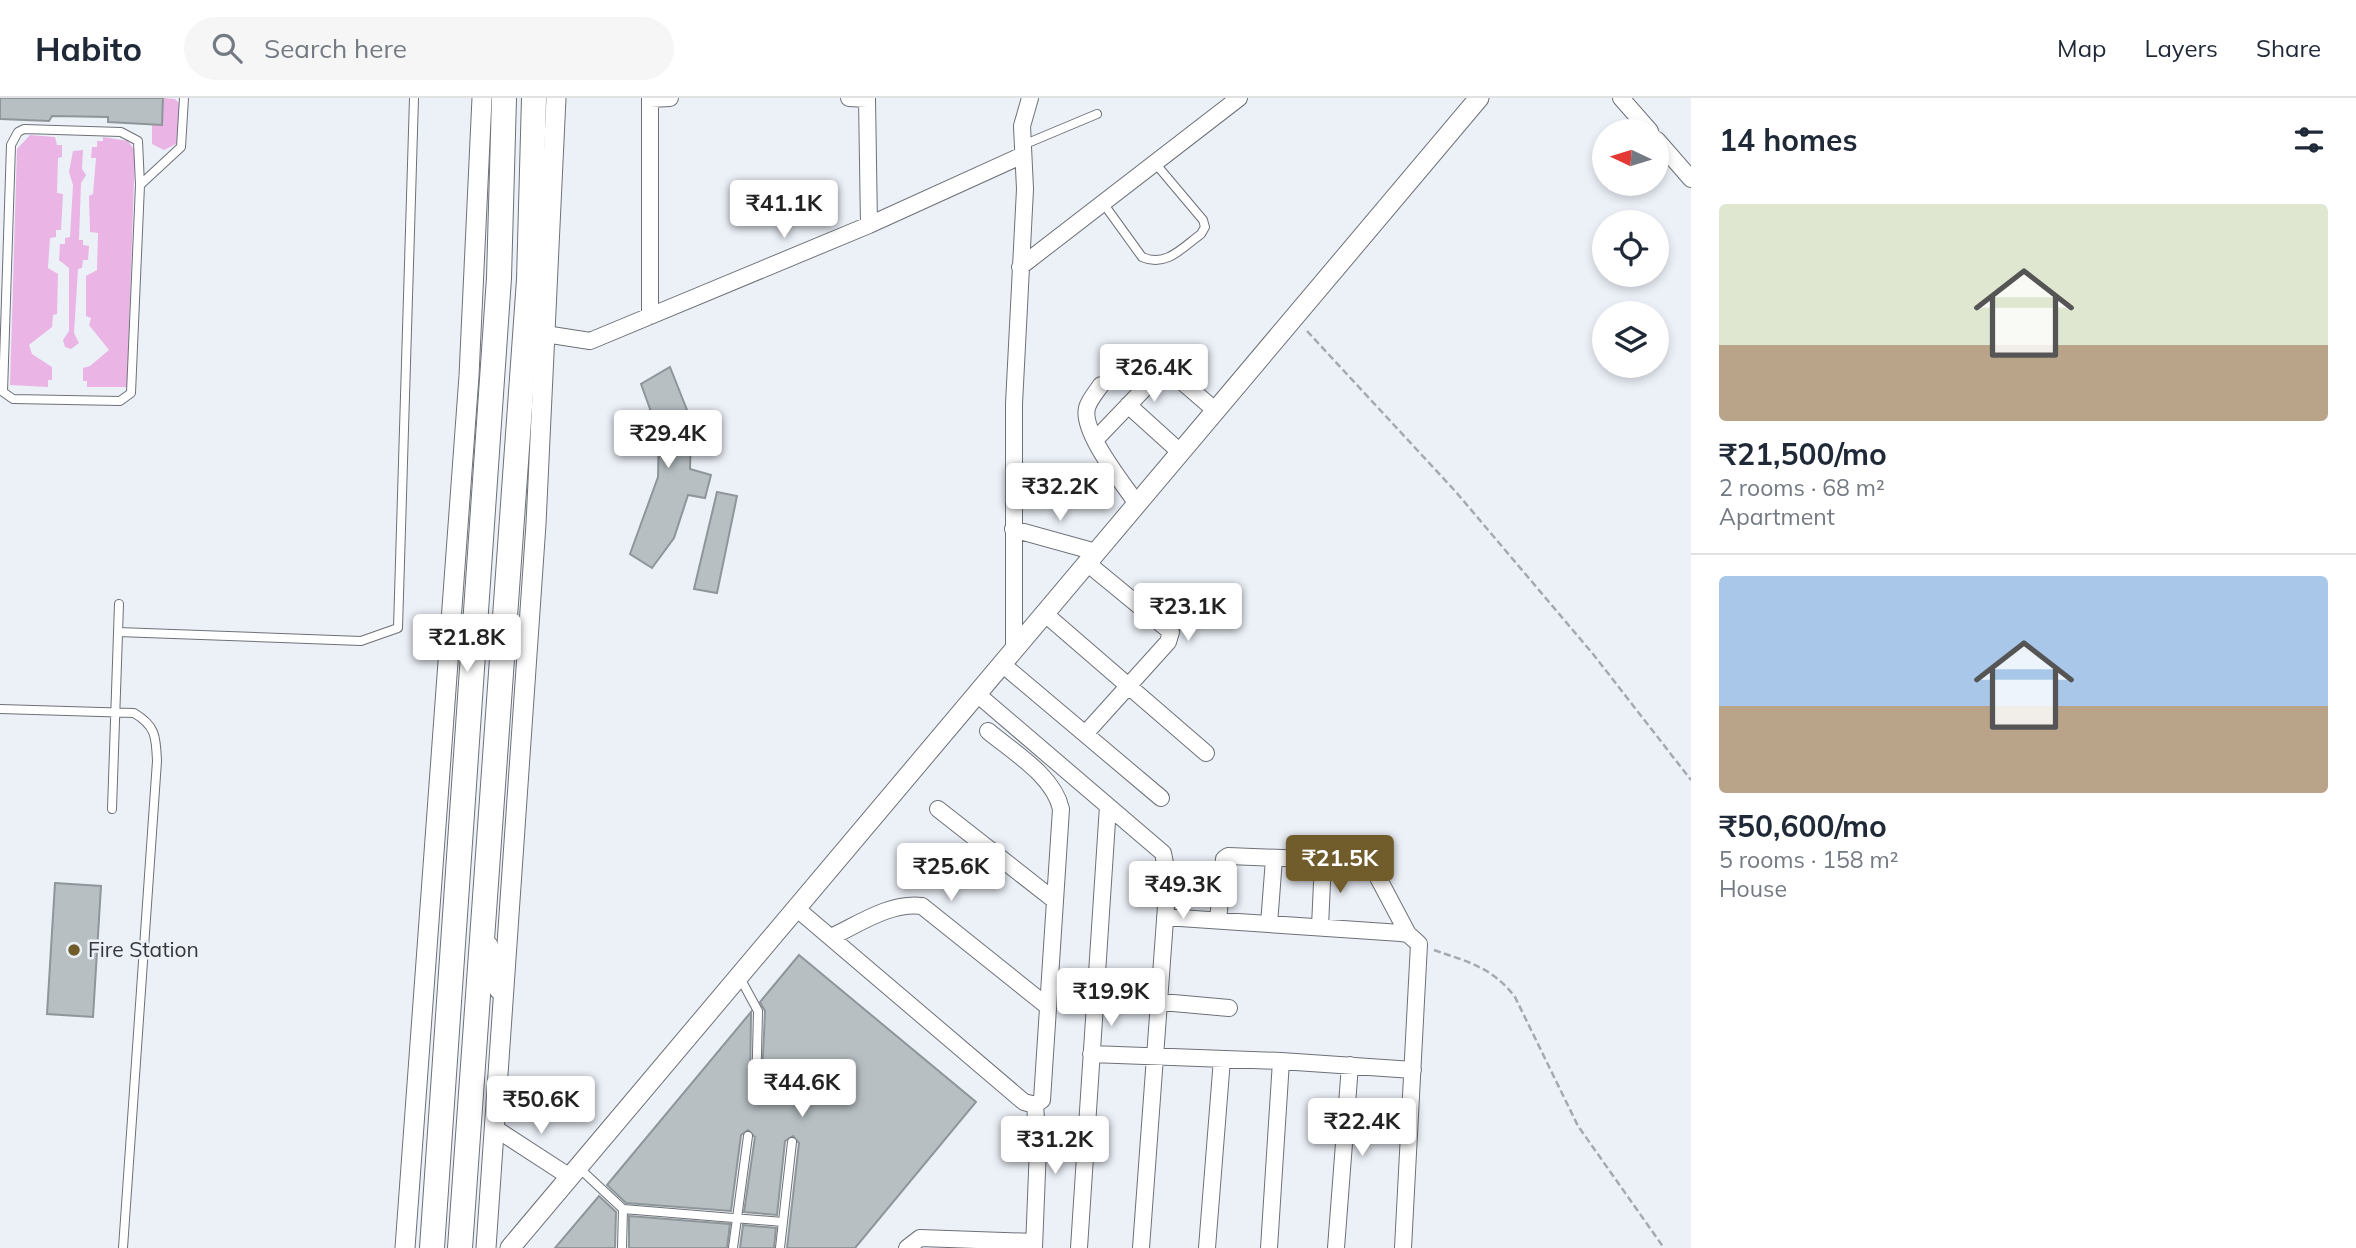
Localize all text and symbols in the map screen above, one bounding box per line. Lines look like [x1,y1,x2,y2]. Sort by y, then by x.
search box [184,17,674,80]
text: Habito [35,28,142,69]
icon: search [208,29,246,67]
text: Search here [264,32,407,65]
text: Map [2057,33,2106,63]
text: Layers [2144,33,2218,63]
text: Share [2256,33,2321,63]
north arrow [1592,119,1670,196]
map controls [1592,119,1669,378]
text: 14 homes [1719,121,1858,159]
icon: filters [2290,121,2328,159]
pin: ₹41.1K [727,180,841,240]
text: ₹41.1K [746,188,822,217]
button: locate [1592,210,1669,287]
icon: home [1961,250,2087,376]
button: layers [1592,301,1669,378]
pin: ₹26.4K [1097,344,1211,404]
text: ₹26.4K [1116,352,1192,381]
pin: ₹29.4K [611,410,725,470]
text: ₹29.4K [630,418,706,447]
text: ₹21,500/mo [1719,435,1887,473]
pin: ₹32.2K [1003,464,1117,523]
text: ₹32.2K [1022,471,1098,500]
text: 2 rooms · 68 m² [1719,473,1885,502]
text: Apartment [1719,502,1835,531]
pin: ₹23.1K [1131,584,1245,643]
text: ₹23.1K [1150,591,1226,620]
pin: ₹21.8K [410,614,524,674]
text: ₹21.8K [429,622,505,651]
icon: home [1961,622,2087,748]
text: ₹50,600/mo [1719,807,1887,845]
pin: ₹21.5K [1283,836,1397,895]
text: ₹21.5K [1302,843,1378,872]
pin: ₹25.6K [894,844,1008,903]
text: 5 rooms · 158 m² [1719,845,1899,874]
text: ₹25.6K [913,851,989,880]
pin: ₹49.3K [1126,862,1240,921]
text: ₹49.3K [1145,869,1221,898]
text: House [1719,874,1787,903]
place label: Fire Station [88,936,199,962]
marker: Fire Station [66,942,82,958]
pin: ₹19.9K [1054,968,1168,1028]
text: ₹19.9K [1073,976,1149,1005]
pin: ₹44.6K [745,1060,859,1119]
text: ₹44.6K [764,1067,840,1096]
pin: ₹50.6K [484,1076,598,1136]
text: ₹50.6K [503,1084,579,1113]
pin: ₹22.4K [1305,1098,1419,1158]
text: ₹22.4K [1324,1106,1400,1135]
pin: ₹31.2K [998,1116,1112,1176]
text: ₹31.2K [1017,1124,1093,1153]

